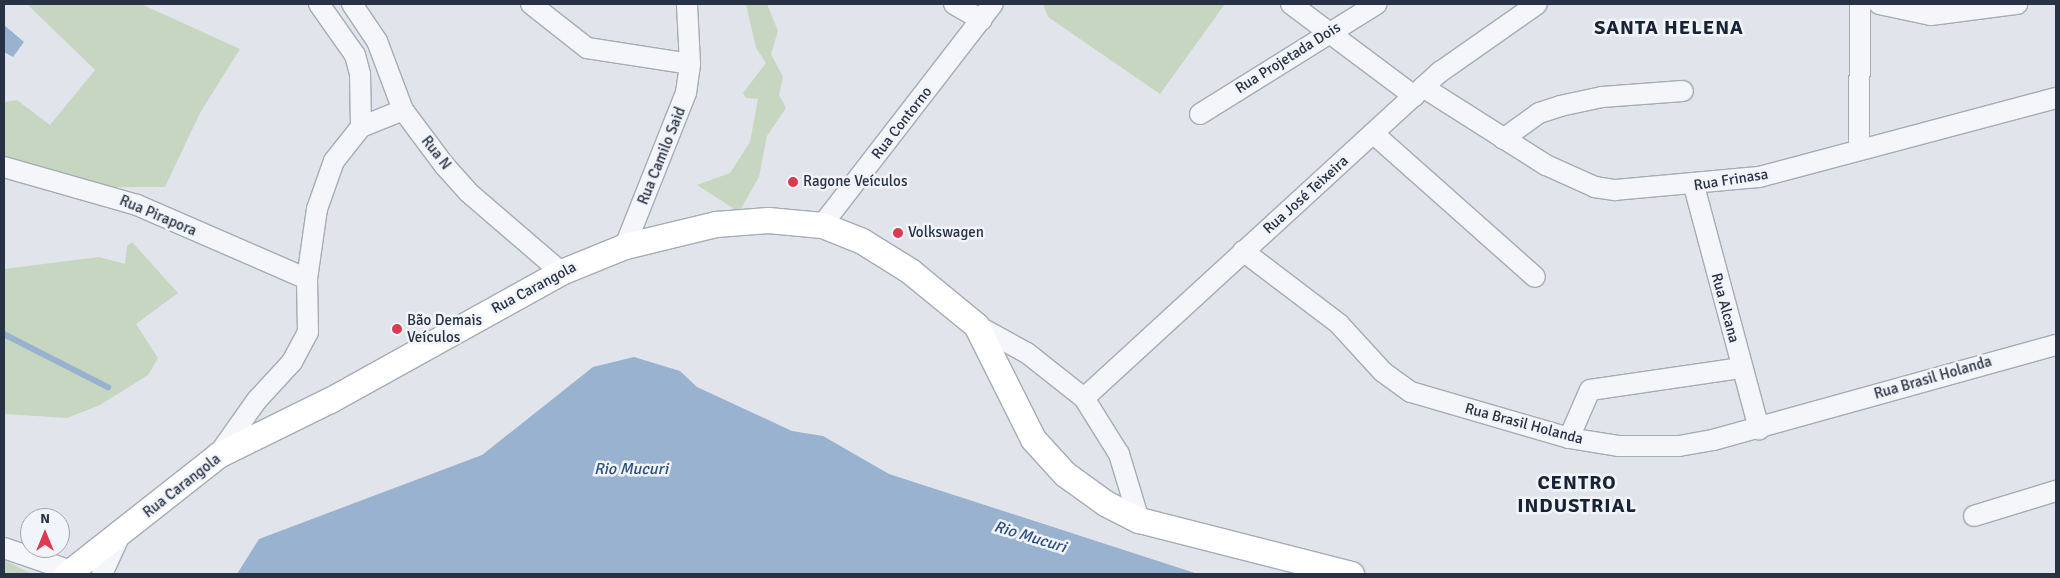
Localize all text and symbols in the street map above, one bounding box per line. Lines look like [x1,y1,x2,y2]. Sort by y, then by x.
district label: SANTA HELENA [1593,15,1745,39]
street label: Rua Projetada Dois [1232,18,1344,98]
street label: Rua Contorno [868,83,936,163]
street label: Rua Camilo Said [634,105,690,207]
street label: Rua N [417,132,455,174]
street label: Rua José Teixeira [1260,152,1352,238]
street label: Rua Frinasa [1693,165,1769,195]
place label: Ragone Veículos [803,173,907,191]
marker: Ragone Veículos [787,176,799,188]
street label: Rua Pirapora [117,192,199,240]
place label: Volkswagen [908,224,984,242]
marker: Volkswagen [892,227,904,239]
street label: Rua Carangola [489,258,579,318]
street label: Rua Alcana [1707,271,1743,345]
place label: Bão Demais Veículos [407,311,482,346]
marker: Bão Demais Veículos [391,323,403,335]
street label: Rua Brasil Holanda [1872,353,1994,403]
street label: Rua Brasil Holanda [1463,400,1585,448]
street label: Rua Carangola [140,450,224,522]
water label: Rio Mucuri [594,459,668,479]
district label: CENTRO INDUSTRIAL [1516,471,1638,518]
north arrow [20,508,70,558]
text: N [40,510,50,527]
water label: Rio Mucuri [992,517,1068,557]

